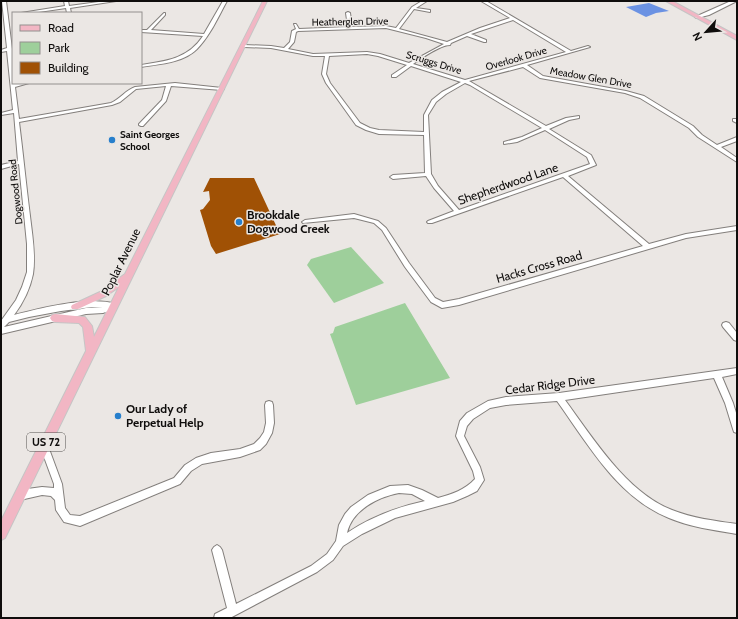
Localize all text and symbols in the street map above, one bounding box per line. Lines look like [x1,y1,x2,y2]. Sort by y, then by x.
legend [12,12,142,84]
north arrow [686,12,726,52]
street label: Heatherglen Drive [312,14,388,29]
text: Road [48,20,74,35]
text: N [689,30,705,43]
text: Park [48,40,70,55]
street label: Overlook Drive [484,44,548,73]
street label: Scruggs Drive [404,48,463,77]
text: Building [48,60,90,75]
street label: Meadow Glen Drive [549,64,633,91]
place label: Saint Georges School [120,128,179,153]
marker: Saint Georges School [107,135,117,145]
street label: Dogwood Road [6,159,25,225]
street label: Shepherdwood Lane [456,159,560,208]
place label: Brookdale Dogwood Creek [247,207,330,236]
marker: Brookdale Dogwood Creek [234,217,244,227]
street label: Poplar Avenue [98,226,143,298]
street label: Hacks Cross Road [494,247,584,286]
street label: Cedar Ridge Drive [504,372,596,397]
place label: Our Lady of Perpetual Help [126,401,204,430]
marker: Our Lady of Perpetual Help [113,411,123,421]
road number: US 72 [27,433,65,451]

